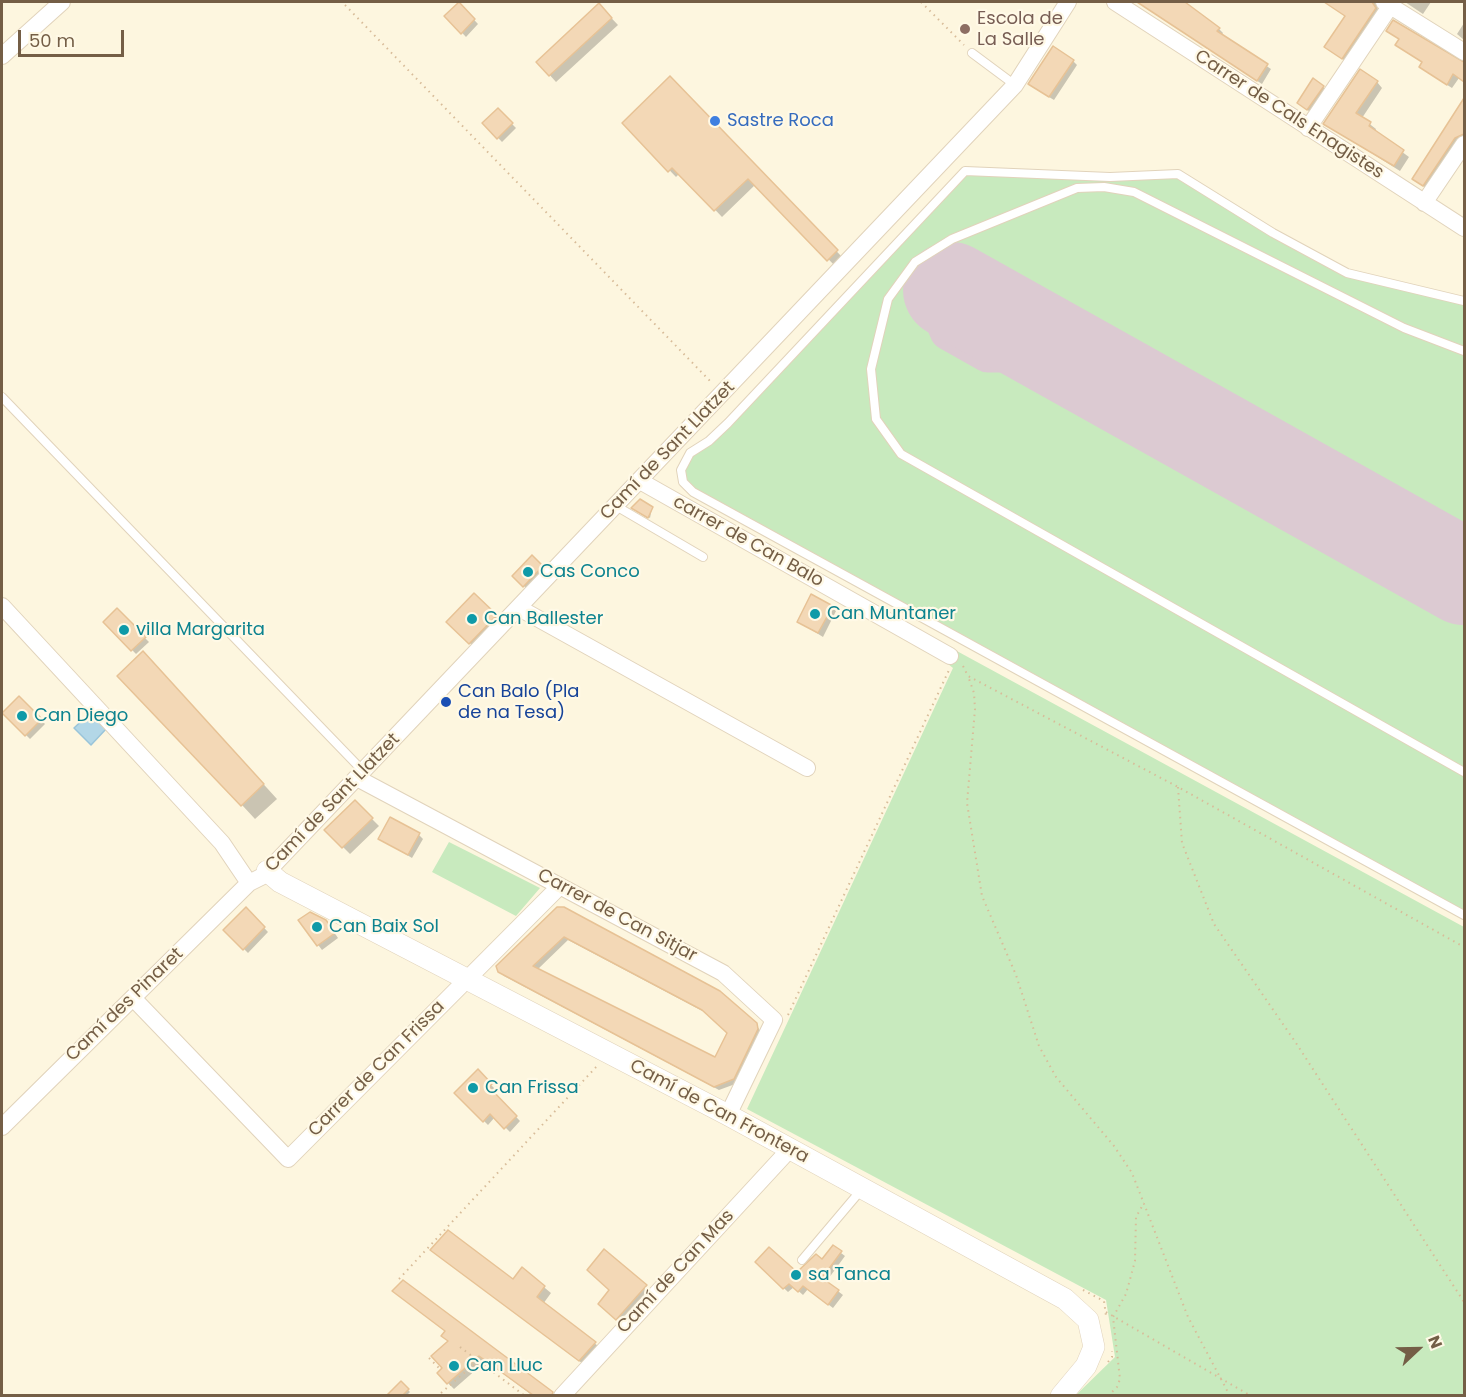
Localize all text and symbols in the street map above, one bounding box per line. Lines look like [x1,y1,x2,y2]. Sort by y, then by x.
place label: Escola de La Salle [977,8,1063,50]
scale bar [21,18,128,56]
marker: Escola de La Salle [958,22,972,36]
text: 50 m [29,28,75,53]
street label: Carrer de Cals Enagistes [1190,46,1388,184]
place label: Sastre Roca [727,110,834,132]
marker: Sastre Roca [708,114,722,128]
street label: Camí de Sant Llatzet [596,377,740,525]
street label: carrer de Can Balo [669,492,827,592]
place label: Cas Conco [540,561,640,583]
marker: Cas Conco [521,565,535,579]
place label: Can Muntaner [827,603,956,625]
marker: Can Muntaner [808,607,822,621]
place label: Can Ballester [484,608,603,630]
marker: Can Ballester [465,612,479,626]
place label: villa Margarita [136,619,265,641]
marker: villa Margarita [117,623,131,637]
place label: Can Balo (Pla de na Tesa) [458,681,580,724]
marker: Can Balo (Pla de na Tesa) [439,695,453,709]
place label: Can Diego [34,705,128,727]
marker: Can Diego [15,709,29,723]
street label: Camí de Sant Llatzet [261,729,405,877]
street label: Carrer de Can Sitjar [534,865,700,967]
place label: Can Baix Sol [329,916,439,938]
marker: Can Baix Sol [310,920,324,934]
street label: Camí des Pinaret [62,944,188,1066]
street label: Carrer de Can Frissa [304,996,450,1142]
street label: Camí de Can Frontera [626,1056,812,1168]
place label: Can Frissa [485,1077,579,1099]
marker: Can Frissa [466,1081,480,1095]
street label: Camí de Can Mas [613,1206,739,1338]
place label: sa Tanca [808,1264,891,1286]
marker: sa Tanca [789,1268,803,1282]
north arrow [1388,1319,1448,1379]
text: N [1422,1332,1448,1352]
place label: Can Lluc [466,1355,543,1377]
marker: Can Lluc [447,1359,461,1373]

